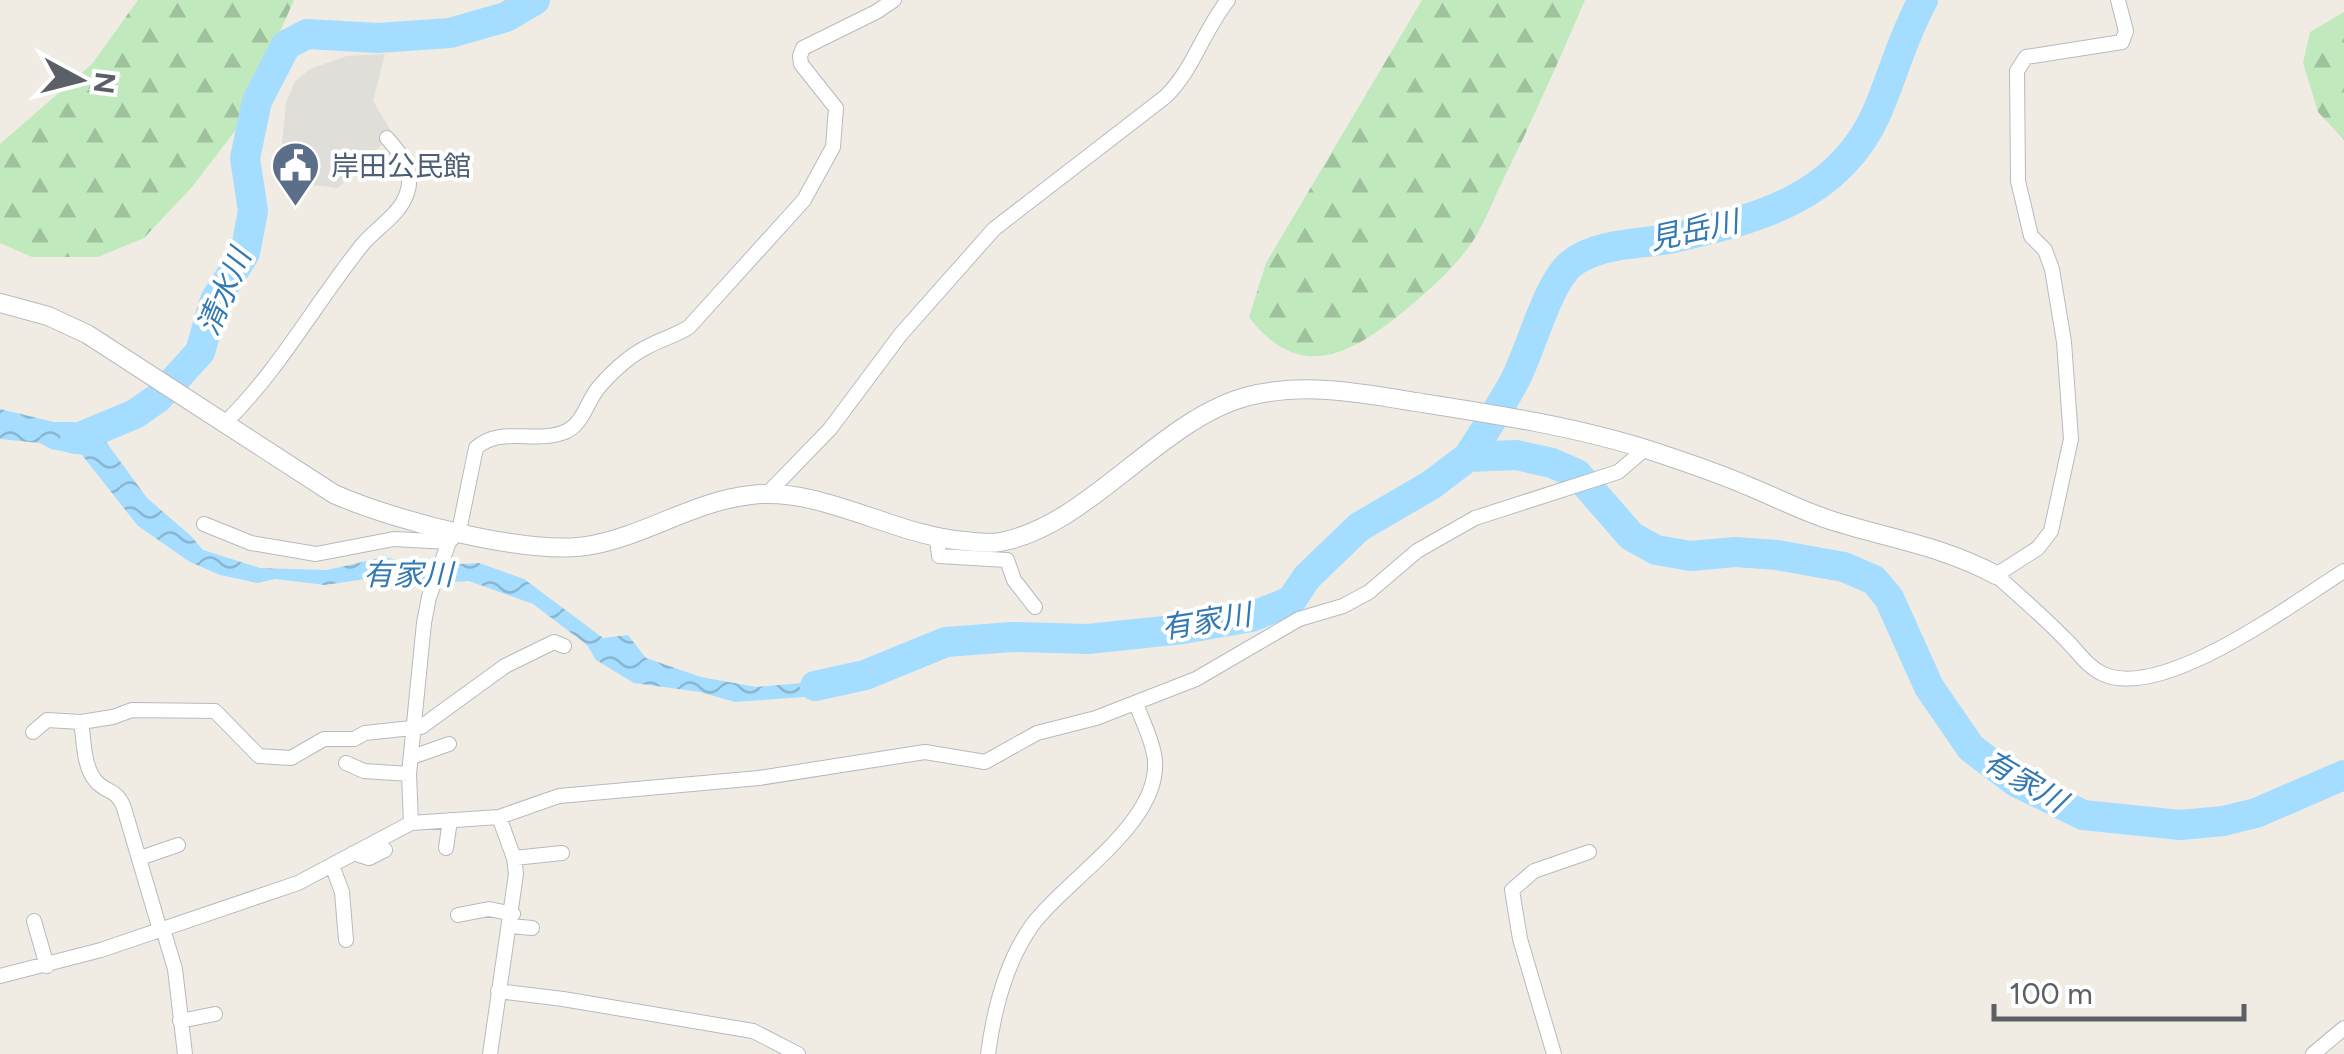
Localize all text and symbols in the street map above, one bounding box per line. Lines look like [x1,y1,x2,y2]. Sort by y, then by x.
north arrow [30,30,130,130]
text: N [87,70,123,96]
public building icon: 岸田公民館 [270,140,322,208]
place label: 岸田公民館 [331,149,471,183]
water label: 見岳川 [1646,202,1745,257]
water label: 清水川 [189,241,260,341]
water label: 有家川 [363,556,456,593]
water label: 有家川 [1159,595,1256,646]
water label: 有家川 [1977,742,2076,822]
scale bar [1994,959,2244,1021]
text: 100 m [2009,975,2093,1012]

